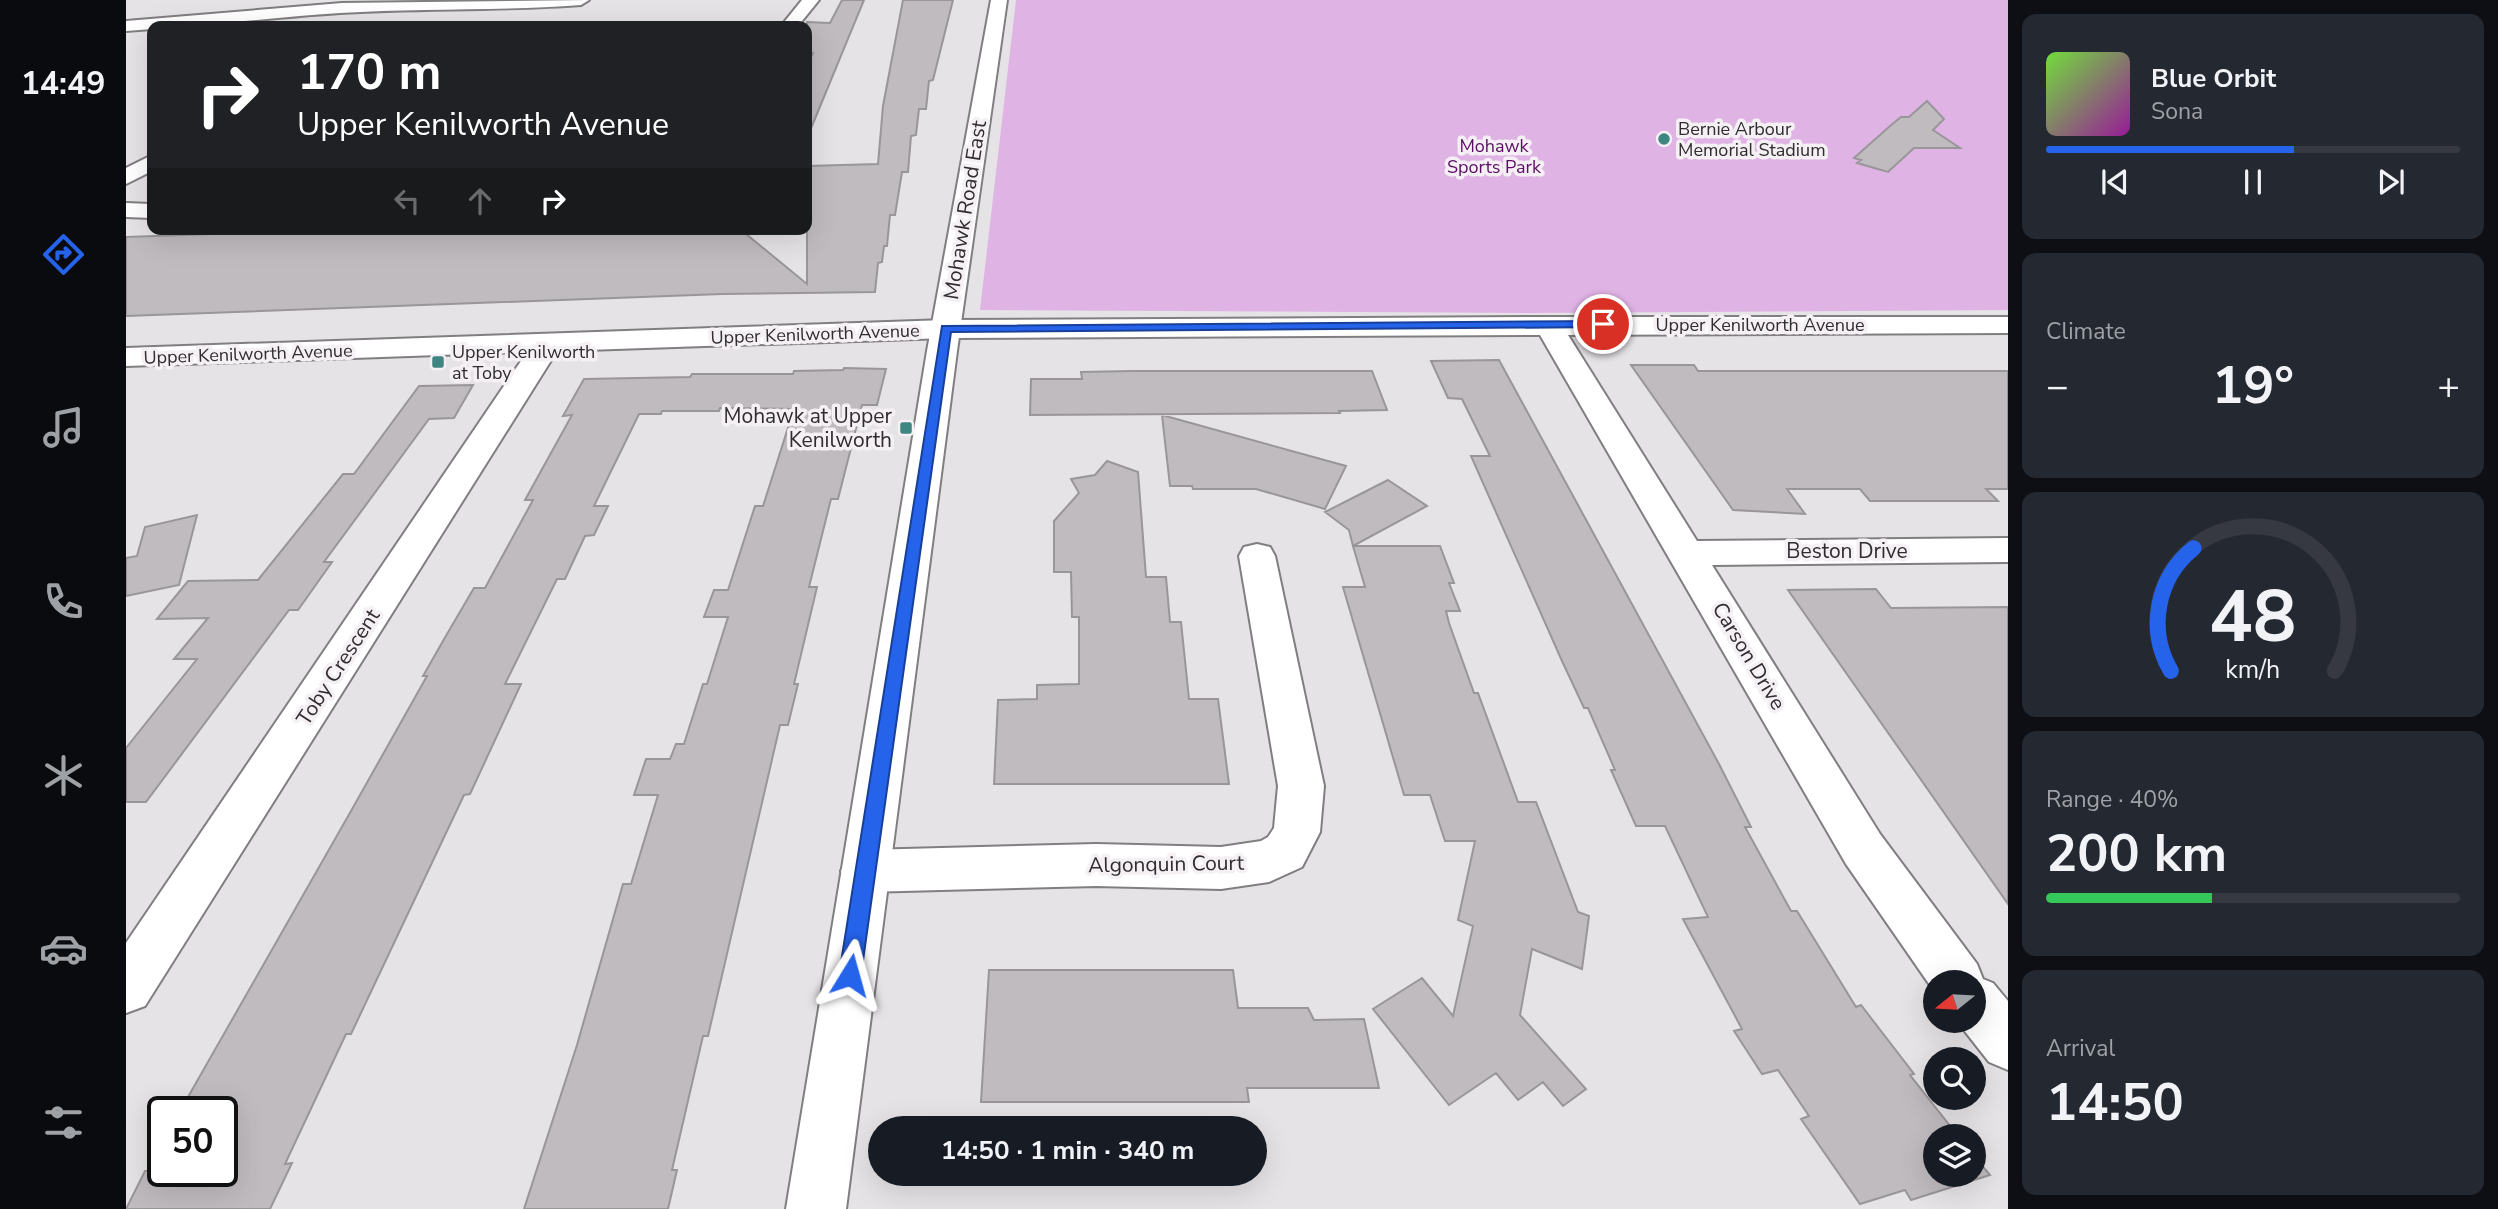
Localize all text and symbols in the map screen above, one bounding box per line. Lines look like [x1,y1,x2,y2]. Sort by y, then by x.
text: 170 m [297,39,441,106]
icon: right [182,49,273,140]
text: Blue Orbit [2151,61,2276,96]
text: 14:49 [21,62,105,105]
text: Sona [2151,96,2203,127]
text: Upper Kenilworth Avenue [297,103,669,146]
place label: Bernie Arbour Memorial Stadium [1678,117,1826,162]
street label: Mohawk Road East [937,118,993,302]
marker: Bernie Arbour Memorial Stadium [1656,131,1672,147]
park label: Mohawk Sports Park [1447,134,1542,179]
icon: previous [2096,163,2134,201]
icon: pause [2234,163,2272,201]
icon: next [2372,163,2410,201]
icon: left [388,182,426,220]
icon: ahead [461,182,499,220]
icon: right [534,182,572,220]
icon: directions [39,230,88,279]
pin [1573,294,1633,354]
icon: arrive [1584,305,1622,343]
street label: Upper Kenilworth Avenue [1655,313,1865,337]
text: Climate [2046,316,2126,347]
street label: Upper Kenilworth Avenue [710,318,920,350]
street label: Upper Kenilworth Avenue [143,338,353,370]
place label: Upper Kenilworth at Toby [452,340,595,385]
text: 19° [2212,350,2294,421]
marker: Upper Kenilworth at Toby [430,354,446,370]
text: − [2046,361,2069,412]
text: + [2437,361,2460,412]
place label: Mohawk at Upper Kenilworth [724,402,892,454]
icon: music [39,403,88,452]
marker: Mohawk at Upper Kenilworth [898,420,914,436]
street label: Beston Drive [1786,537,1908,565]
text: 48 [2209,567,2297,667]
icon: phone [39,577,88,626]
street label: Carson Drive [1706,597,1792,715]
street label: Toby Crescent [290,603,387,731]
text: km/h [2225,652,2281,686]
icon: climate [39,751,88,800]
text: Range · 40% [2046,784,2178,815]
text: 200 km [2046,818,2227,889]
street label: Algonquin Court [1088,849,1245,879]
icon: car [39,924,88,973]
position arrow [813,938,887,1012]
north arrow [1923,970,1986,1032]
map controls [1923,970,1986,1187]
text: Arrival [2046,1033,2115,1064]
button: search [1923,1047,1986,1110]
text: 14:50 [2046,1067,2184,1138]
speed limit sign: 50 [147,1096,238,1187]
icon: filters [39,1098,88,1147]
button: layers [1923,1124,1986,1187]
text: 14:50 · 1 min · 340 m [941,1133,1194,1168]

